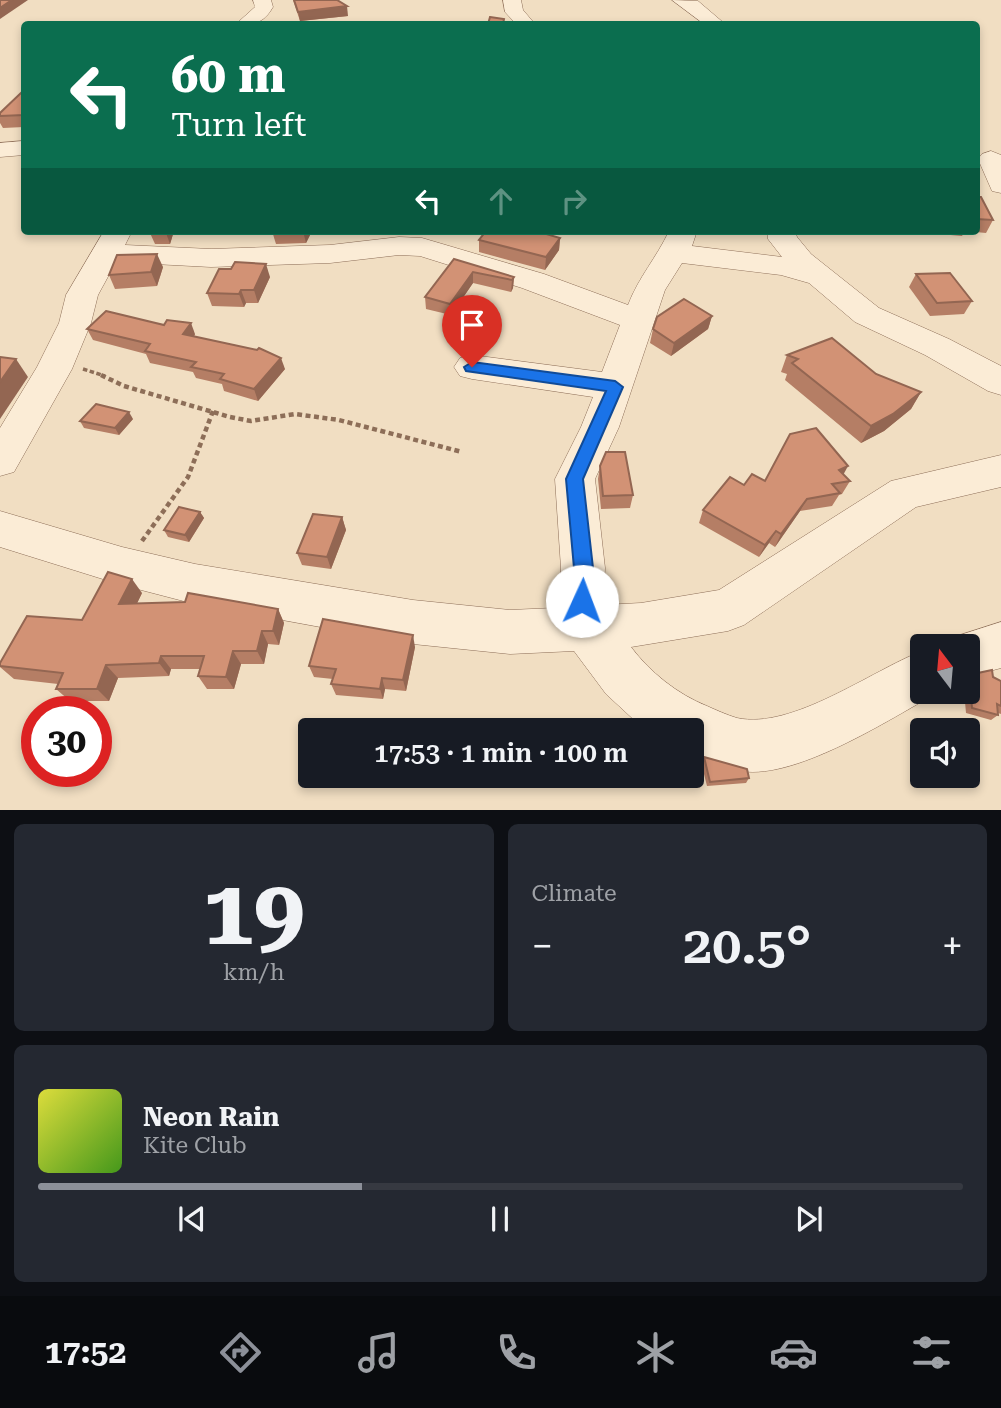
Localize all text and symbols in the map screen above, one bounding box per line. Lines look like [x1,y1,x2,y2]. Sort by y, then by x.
text: 60 m [171,47,286,104]
icon: left [56,49,147,140]
text: Turn left [171,106,306,144]
icon: left [409,182,447,220]
icon: ahead [482,182,520,220]
icon: right [555,182,593,220]
pin [442,295,502,367]
icon: arrive [453,306,491,344]
position arrow [545,564,619,638]
north arrow [910,634,980,704]
map controls [910,634,980,788]
speed limit sign: 30 [21,696,112,787]
button: sound [910,718,980,788]
text: 17:53 · 1 min · 100 m [374,738,628,768]
text: 19 [203,860,305,966]
text: Climate [532,880,617,907]
text: 20.5° [683,915,811,976]
text: − [532,924,553,968]
text: + [942,924,963,968]
text: km/h [223,959,285,986]
text: Neon Rain [143,1102,279,1132]
text: Kite Club [143,1132,247,1159]
icon: previous [173,1200,211,1238]
icon: pause [481,1200,519,1238]
icon: next [790,1200,828,1238]
icon: directions [216,1328,265,1377]
icon: music [354,1328,403,1377]
icon: phone [492,1328,541,1377]
icon: climate [631,1328,680,1377]
icon: car [769,1328,818,1377]
icon: filters [907,1328,956,1377]
text: 17:52 [45,1333,126,1371]

